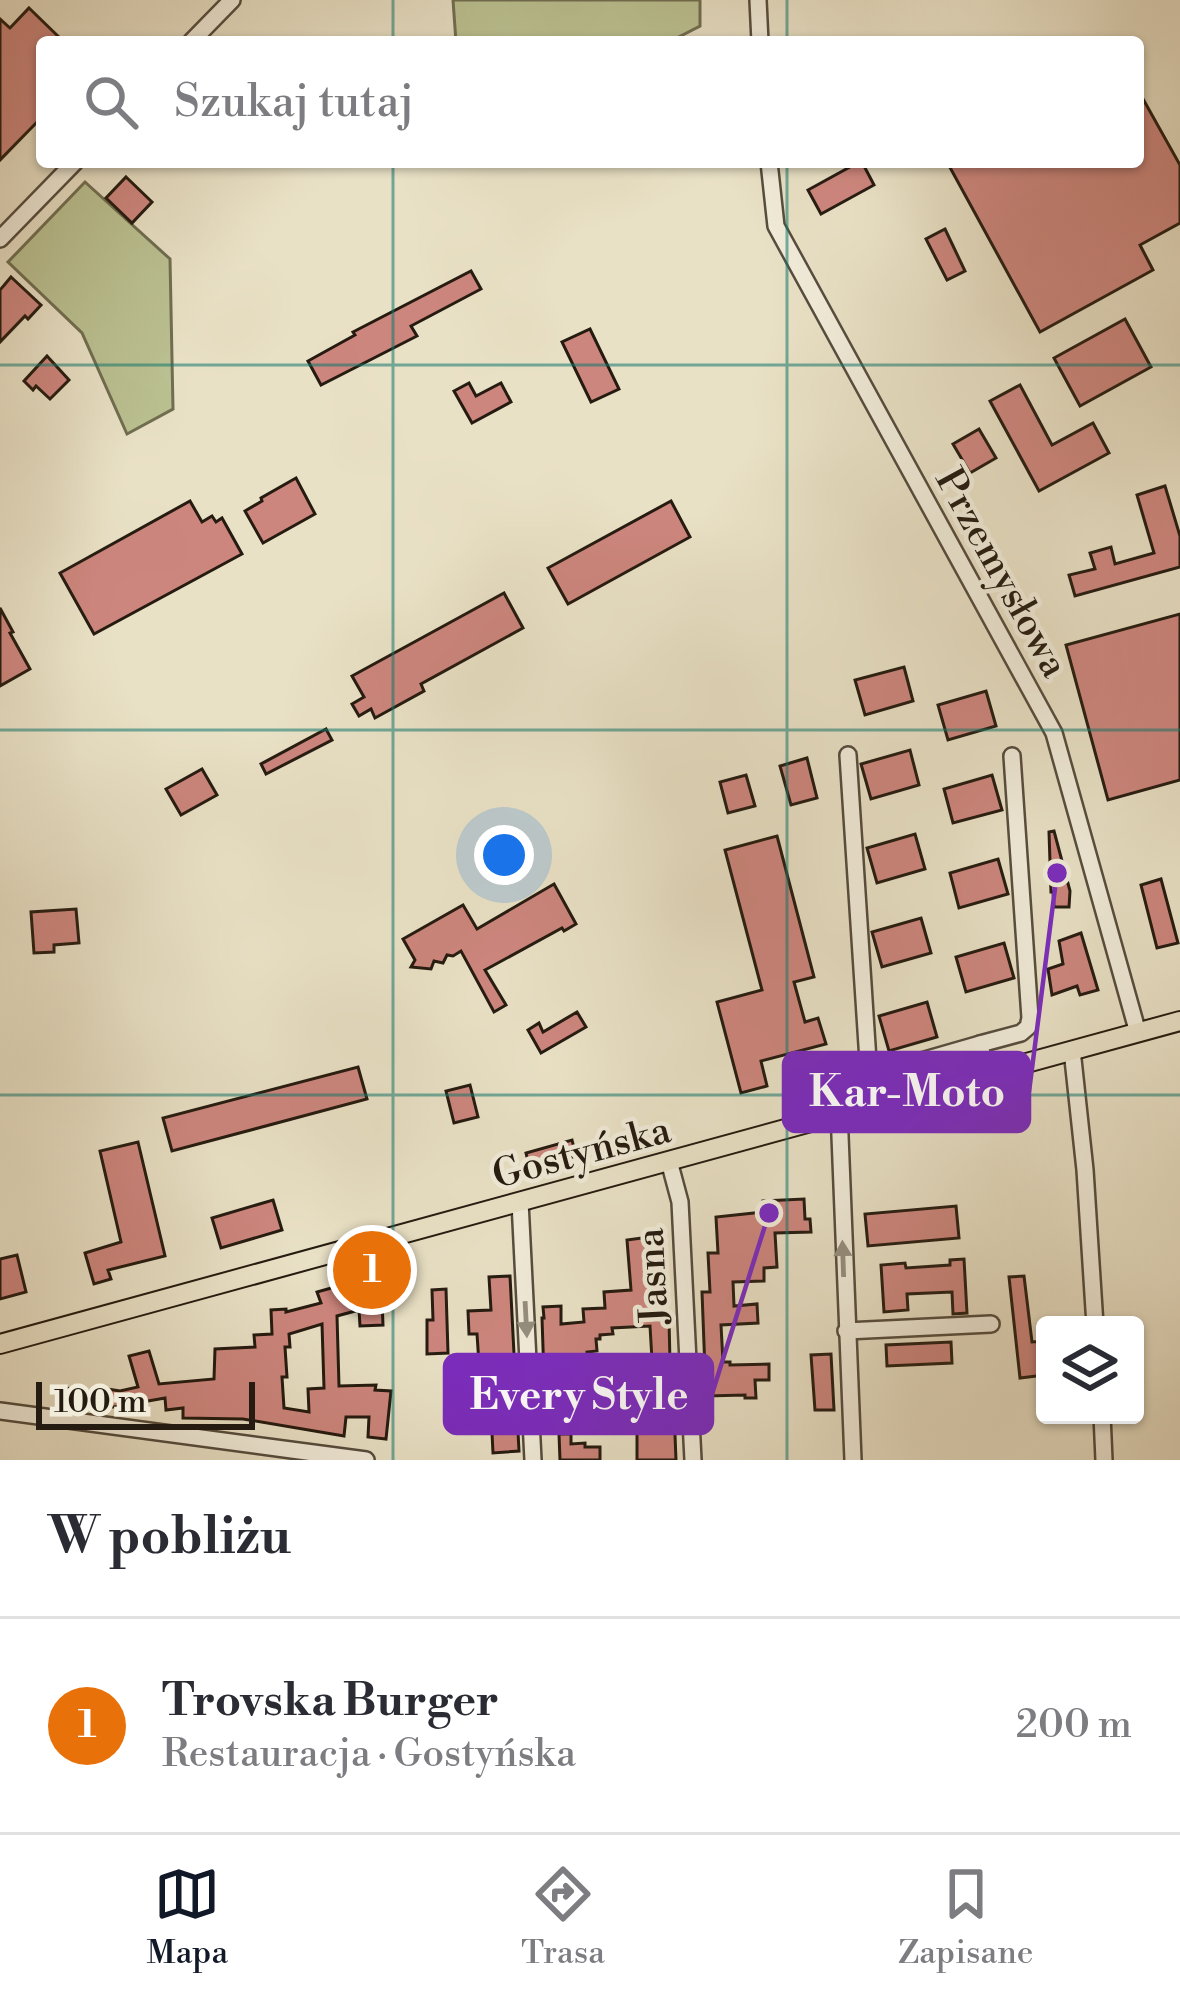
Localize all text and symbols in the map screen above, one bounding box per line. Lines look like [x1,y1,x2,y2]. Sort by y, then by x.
search box [36,36,1144,168]
icon: search [78,69,144,135]
text: Szukaj tutaj [174,74,414,131]
street label: Przemysłowa [923,460,1078,687]
your location [474,825,534,885]
callout: Kar-Moto [784,1053,1029,1131]
text: Kar-Moto [809,1067,1005,1120]
street label: Gostyńska [487,1106,676,1201]
pin: 1 [333,1225,411,1315]
street label: Jasna [626,1226,681,1327]
one-way arrow [833,1239,852,1277]
one-way arrow [517,1301,536,1339]
map controls [1036,1316,1144,1424]
button: layers [1036,1316,1144,1424]
callout: Every Style [445,1355,712,1433]
text: Every Style [470,1370,688,1423]
scale bar [36,1376,255,1429]
text: 100 m [54,1382,147,1423]
text: W pobliżu [48,1506,291,1570]
text: Trovska Burger [162,1673,499,1730]
text: 1 [78,1701,96,1750]
text: 200 m [1016,1701,1132,1750]
text: Restauracja · Gostyńska [162,1730,576,1779]
tab: Mapa [146,1861,228,1974]
tab: Trasa [521,1861,605,1974]
tab: Zapisane [898,1861,1034,1974]

